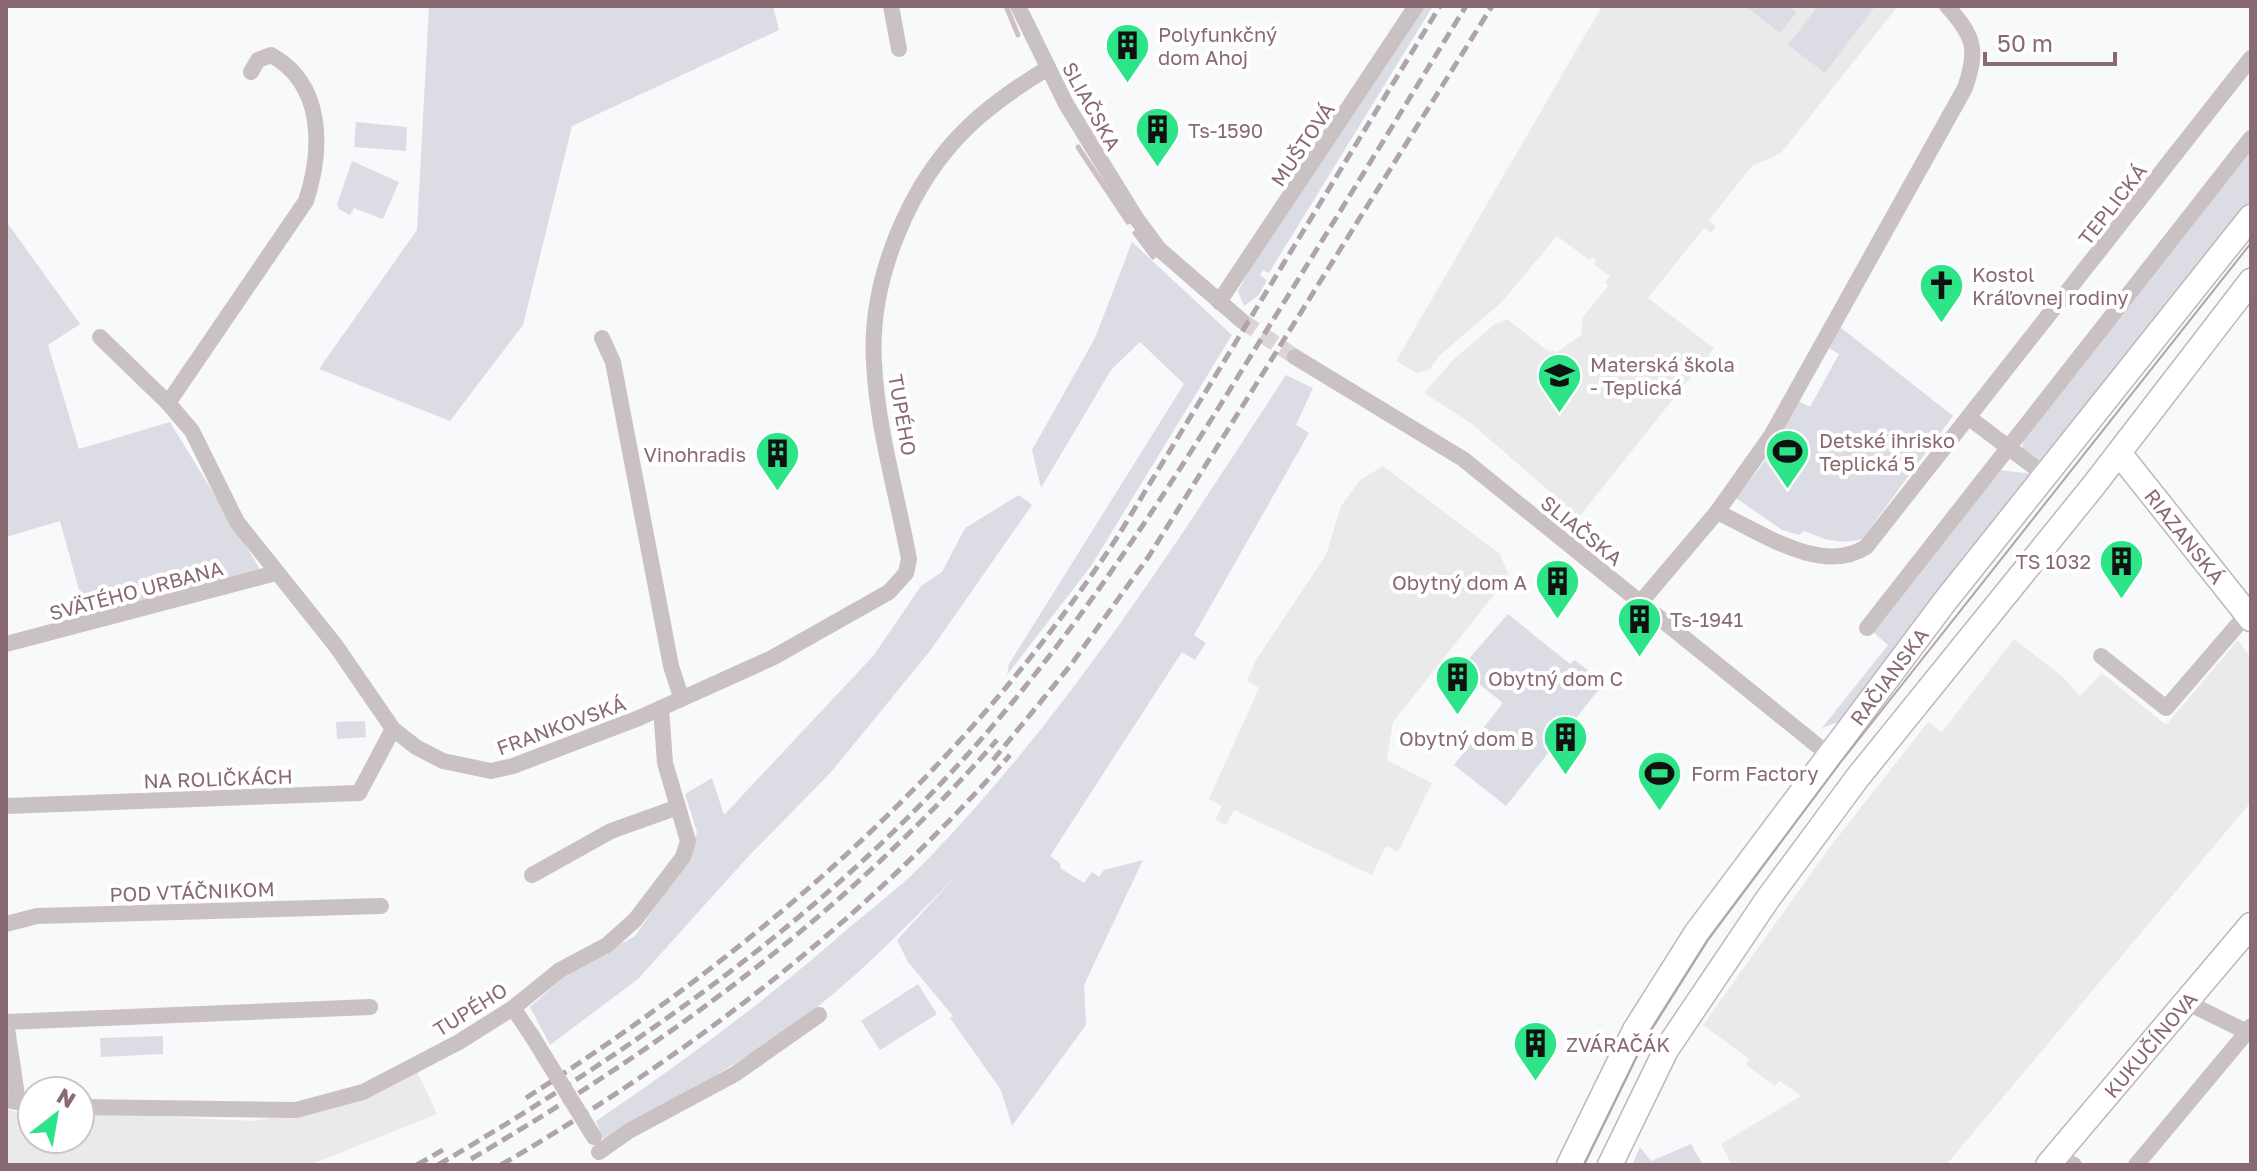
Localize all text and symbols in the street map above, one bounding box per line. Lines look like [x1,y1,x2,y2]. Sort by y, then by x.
scale bar [1985,16,2115,66]
building icon: Polyfunkčný dom Ahoj [1103,22,1151,85]
place label: Polyfunkčný dom Ahoj [1158,22,1277,69]
text: 50 m [1997,28,2053,57]
street label: SLIAČSKA [1058,58,1126,154]
street label: MUŠTOVÁ [1265,98,1339,190]
building icon: Ts-1590 [1133,106,1181,169]
place label: Ts-1590 [1188,118,1263,142]
street label: TEPLICKÁ [2073,159,2151,249]
church icon: Kostol Kráľovnej rodiny [1917,262,1965,325]
place label: Kostol Kráľovnej rodiny [1972,262,2129,309]
school or university icon: Materská škola - Teplická [1535,351,1583,414]
place label: Materská škola - Teplická [1590,352,1735,399]
street label: TUPÉHO [884,372,922,458]
sports icon: Detské ihrisko Teplická 5 [1764,427,1812,490]
place label: Detské ihrisko Teplická 5 [1819,428,1955,475]
building icon: Vinohradis [753,430,801,493]
place label: Vinohradis [643,442,746,466]
street label: RIAZANSKÁ [2140,484,2230,588]
street label: SLIAČSKA [1537,490,1627,570]
building icon: TS 1032 [2098,537,2146,600]
place label: TS 1032 [2016,549,2091,573]
street label: SVÄTÉHO URBANA [47,555,225,625]
building icon: Obytný dom A [1534,558,1582,621]
place label: Obytný dom A [1392,570,1527,594]
building icon: Ts-1941 [1615,595,1663,658]
place label: Ts-1941 [1670,607,1743,631]
street label: RAČIANSKA [1845,623,1933,730]
building icon: Obytný dom C [1433,654,1481,717]
place label: Obytný dom C [1488,666,1623,690]
street label: FRANKOVSKÁ [493,691,629,759]
building icon: Obytný dom B [1541,714,1589,777]
place label: Obytný dom B [1399,726,1534,750]
sports icon: Form Factory [1636,749,1684,812]
place label: Form Factory [1691,761,1819,785]
street label: NA ROLIČKÁCH [143,763,293,793]
street label: POD VTÁČNIKOM [109,876,275,906]
street label: TUPÉHO [429,977,511,1041]
street label: KUKUČÍNOVA [2098,986,2202,1102]
building icon: ZVÁRAČÁK [1511,1020,1559,1083]
place label: ZVÁRAČÁK [1566,1032,1670,1056]
north arrow [16,1075,96,1155]
text: N [52,1082,81,1113]

